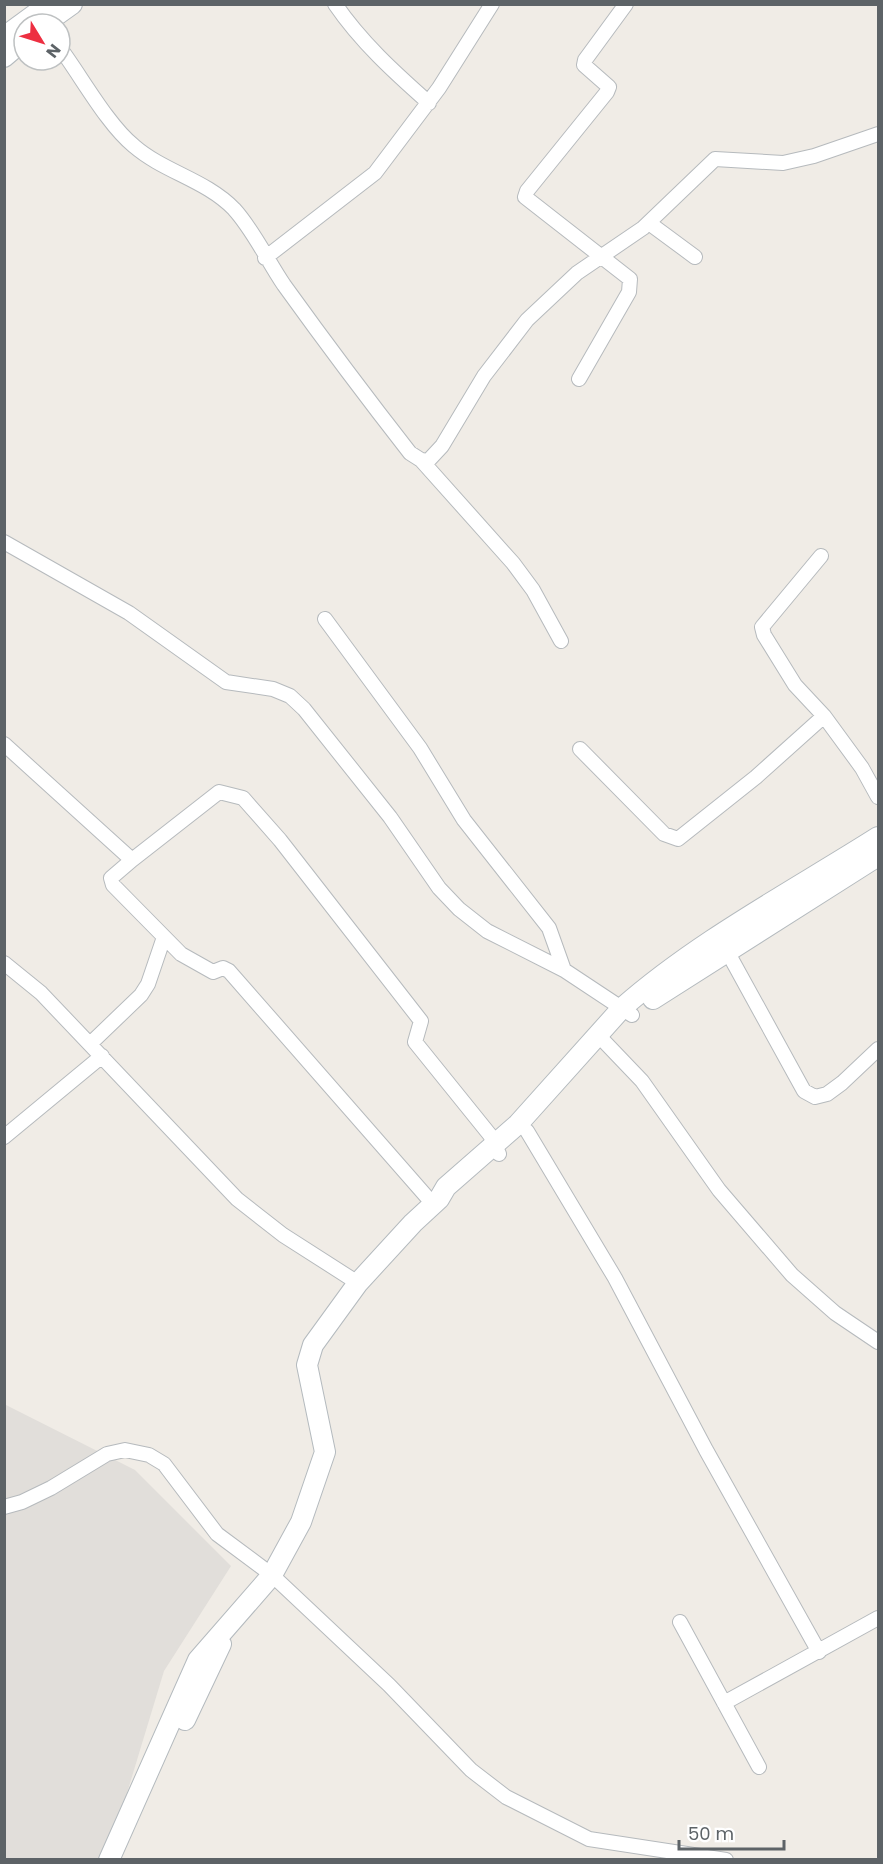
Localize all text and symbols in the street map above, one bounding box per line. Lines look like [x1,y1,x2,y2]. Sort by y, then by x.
north arrow [12,12,72,72]
text: N [41,39,66,63]
scale bar [679,1813,784,1851]
text: 50 m [688,1821,734,1846]

